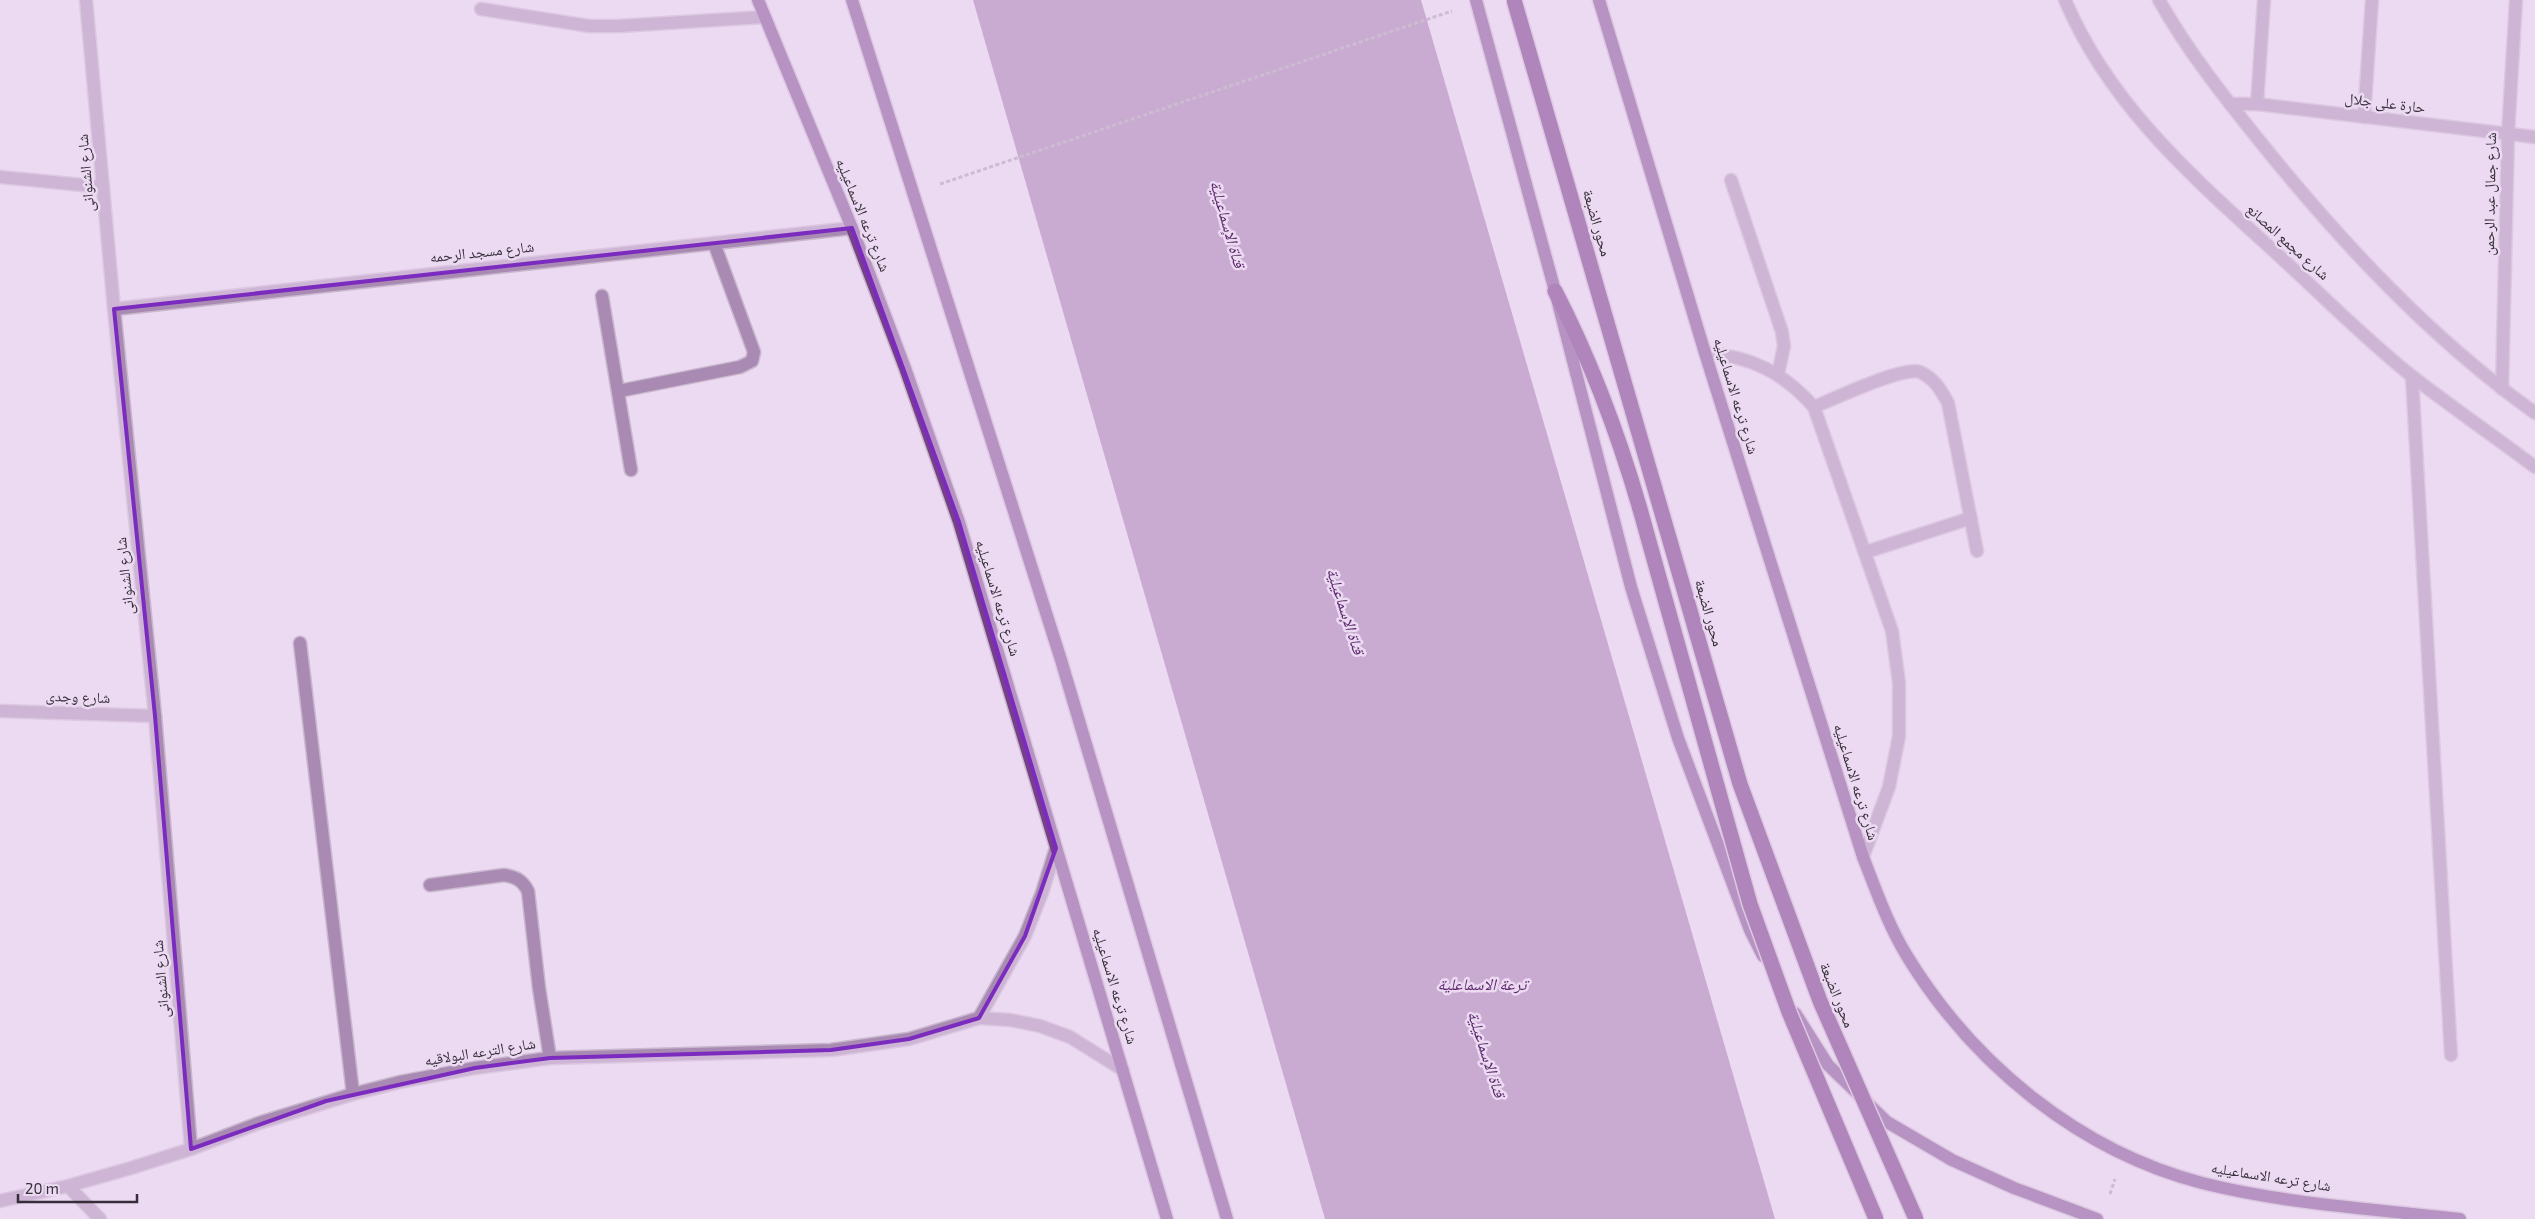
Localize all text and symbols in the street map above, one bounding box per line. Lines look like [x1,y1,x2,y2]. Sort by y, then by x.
street label: حارة على جلال [2344,88,2427,118]
street label: شارع جمال عبد الرحمن [2479,132,2501,256]
street label: شارع الشنوانى [73,133,99,213]
street label: شارع ترعه الاسماعيليه [831,155,895,275]
water label: قناة الإسماعيلية [1206,178,1250,272]
street label: محور الضبعة [1579,187,1616,259]
street label: شارع مجمع المصانع [2242,199,2334,285]
street label: شارع مسجد الرحمه [429,237,535,267]
street label: شارع ترعه الاسماعيليه [1709,335,1763,457]
street label: شارع الشنوانى [111,536,139,616]
street label: شارع ترعه الاسماعيليه [971,537,1025,659]
water label: قناة الإسماعيلية [1323,565,1370,659]
street label: محور الضبعة [1691,577,1728,649]
street label: شارع وجدى [45,686,111,708]
street label: شارع ترعه الاسماعيليه [1829,721,1883,843]
street label: شارع ترعه الاسماعيليه [1088,925,1142,1047]
street label: شارع الشنوانى [148,939,174,1019]
street label: محور الضبعة [1816,959,1859,1030]
water label: ترعة الاسماعلية [1437,974,1530,994]
water label: قناة الإسماعيلية [1464,1008,1511,1102]
street label: شارع الترعه البولاقيه [423,1033,537,1071]
street label: شارع ترعه الاسماعيليه [2210,1158,2332,1196]
scale bar [18,1172,136,1204]
text: 20 m [25,1179,59,1197]

